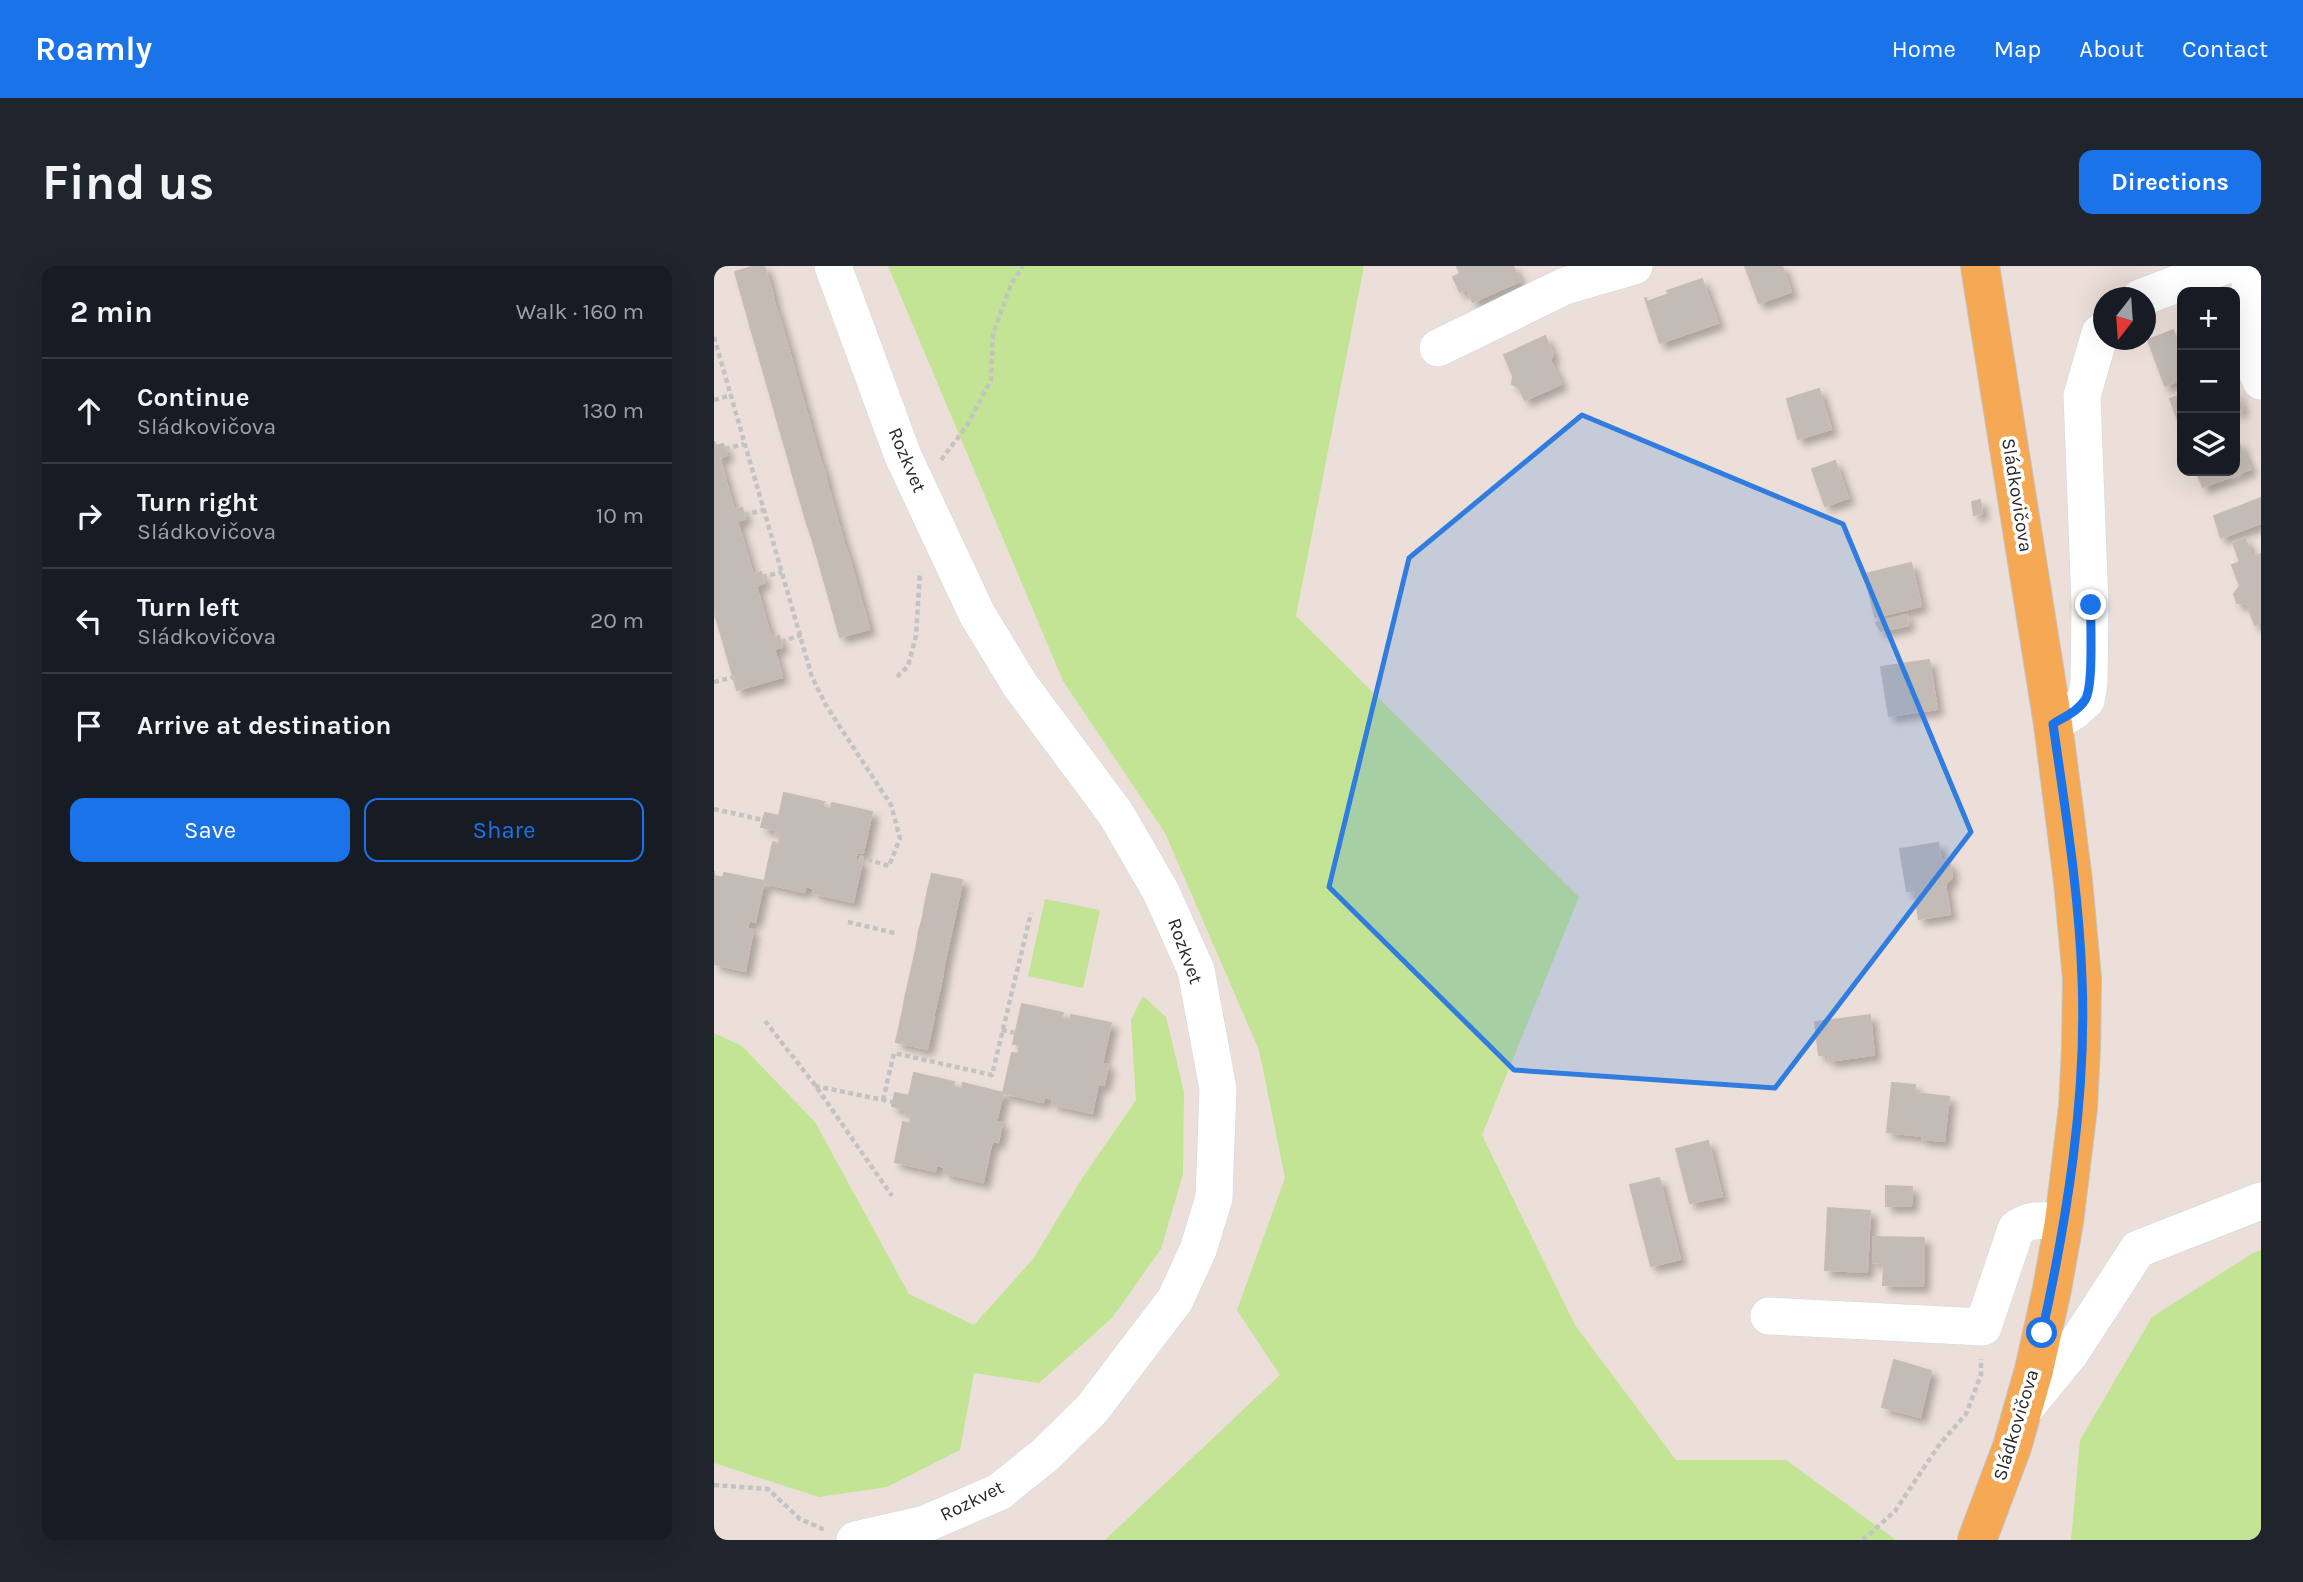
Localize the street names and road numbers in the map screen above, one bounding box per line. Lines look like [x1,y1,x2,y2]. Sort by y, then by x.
street label: Rozkvet [884,424,930,496]
street label: Sládkovičova [1997,436,2037,554]
street label: Rozkvet [1163,915,1207,987]
street label: Sládkovičova [1989,1367,2043,1483]
street label: Rozkvet [937,1476,1007,1526]

